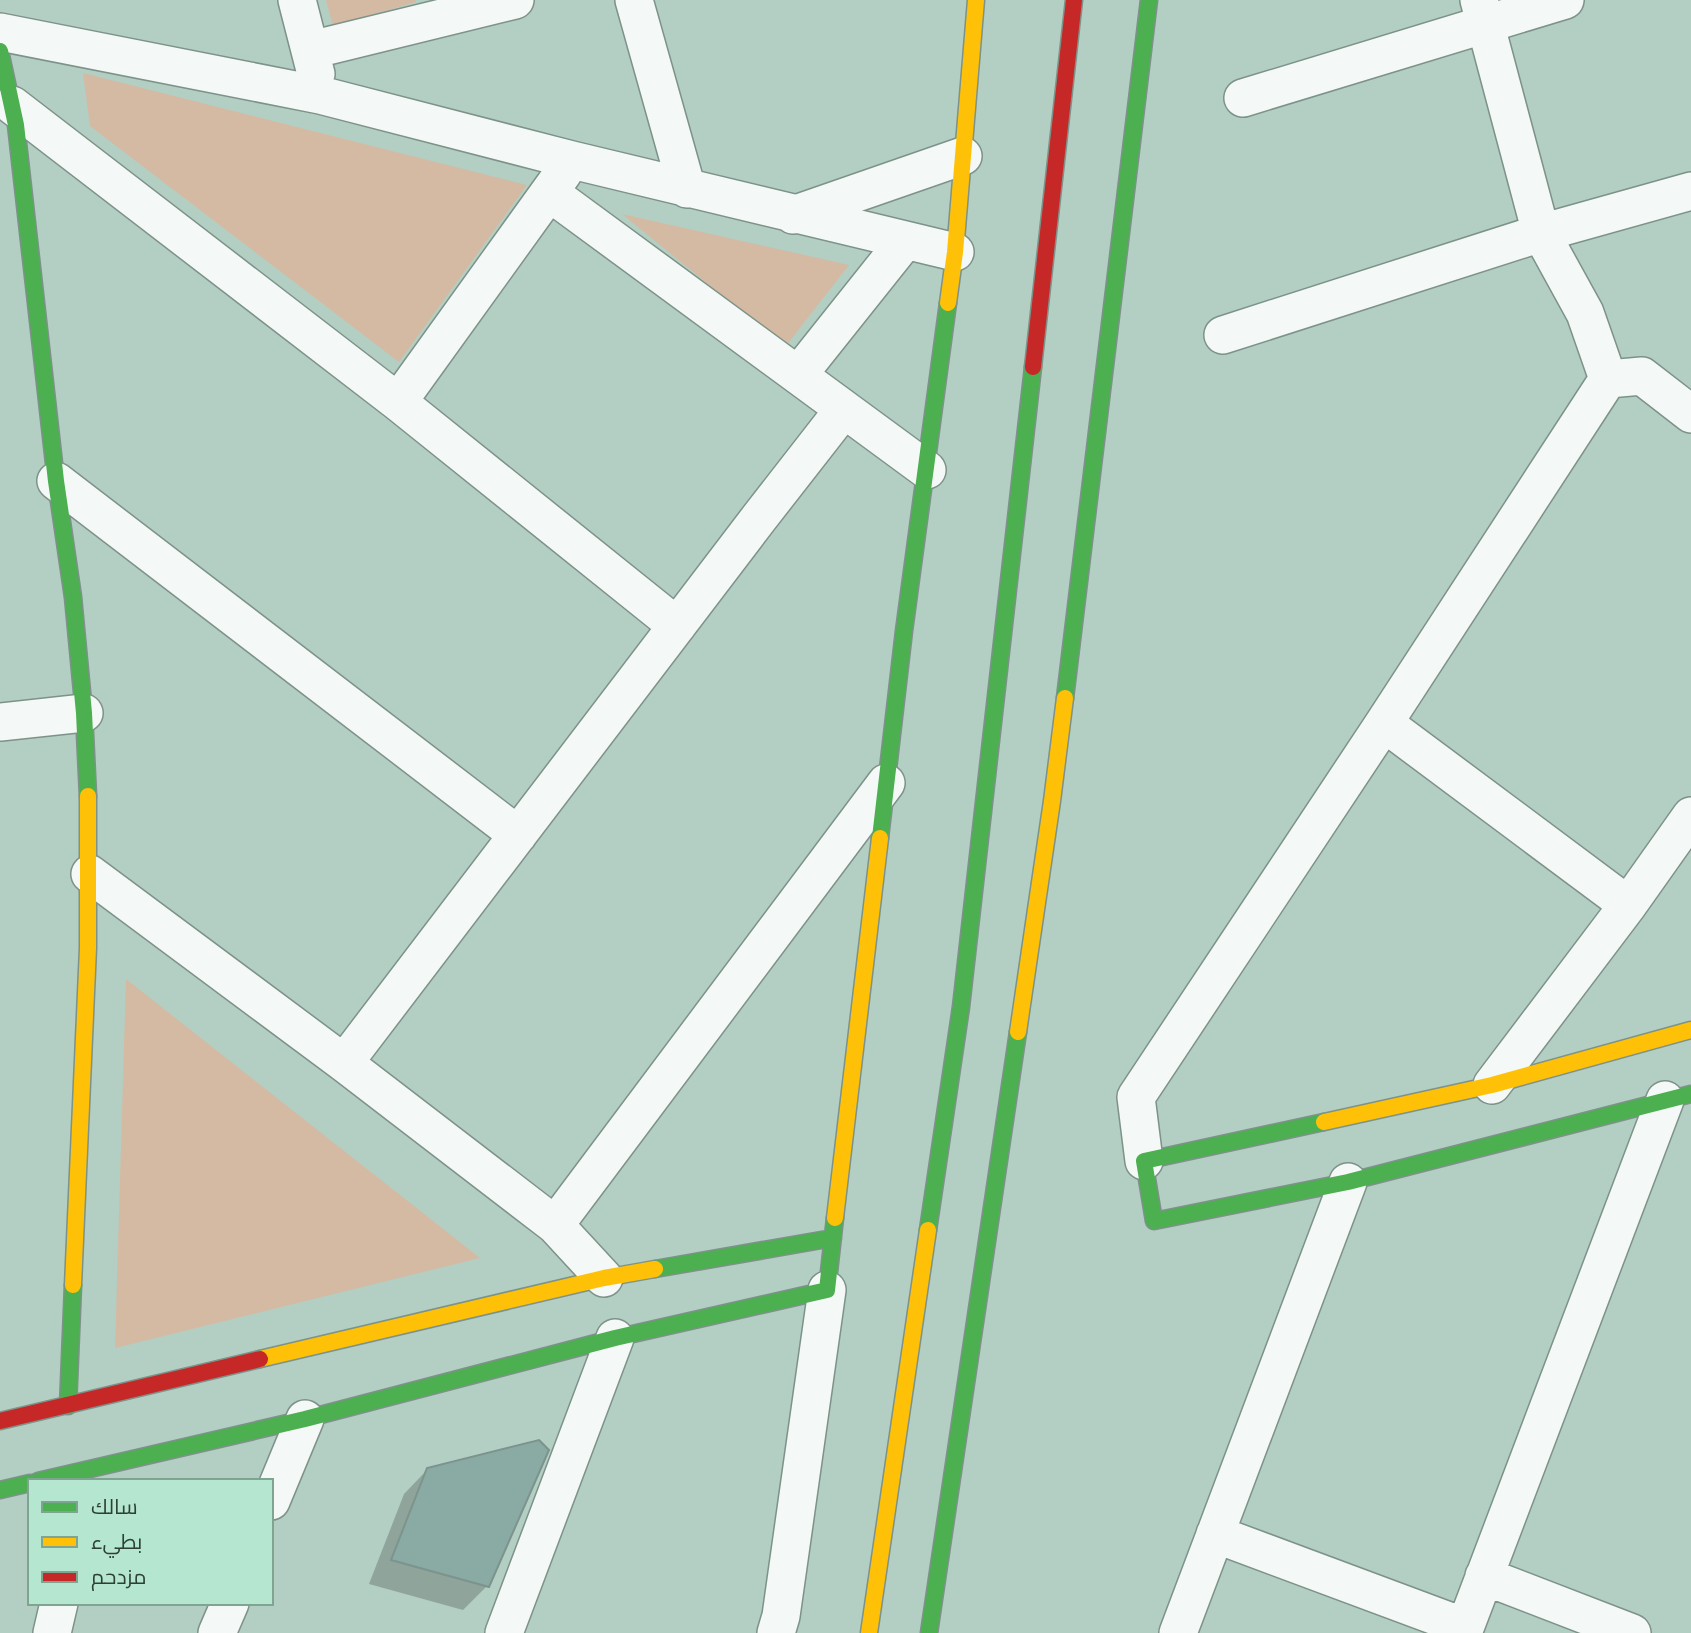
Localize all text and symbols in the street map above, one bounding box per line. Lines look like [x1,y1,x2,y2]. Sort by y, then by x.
legend [28,1479,273,1605]
text: سالك [91,1493,138,1520]
text: بطيء [91,1528,142,1558]
text: مزدحم [91,1563,146,1591]

